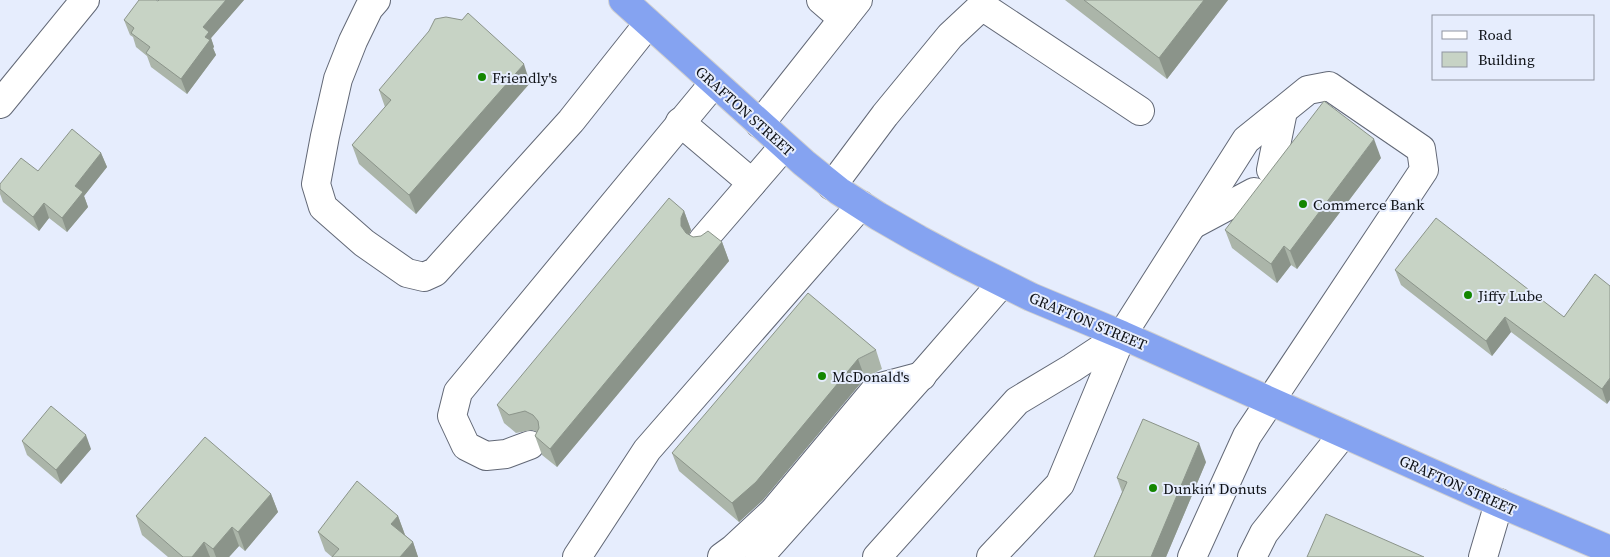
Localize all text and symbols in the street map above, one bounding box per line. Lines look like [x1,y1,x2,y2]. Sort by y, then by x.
legend [1432,15,1595,80]
text: Road [1478,24,1512,45]
text: Building [1478,49,1535,70]
street label: GRAFTON STREET [691,61,799,161]
place label: Friendly's [492,67,557,88]
marker: Friendly's [476,71,488,83]
place label: Commerce Bank [1313,194,1425,215]
marker: Commerce Bank [1297,198,1309,210]
place label: Jiffy Lube [1477,285,1543,306]
street label: GRAFTON STREET [1026,287,1150,355]
marker: Jiffy Lube [1462,289,1474,301]
place label: McDonald's [832,366,909,387]
marker: McDonald's [816,370,828,382]
street label: GRAFTON STREET [1396,450,1520,520]
place label: Dunkin' Donuts [1163,478,1267,499]
marker: Dunkin' Donuts [1147,482,1159,494]

